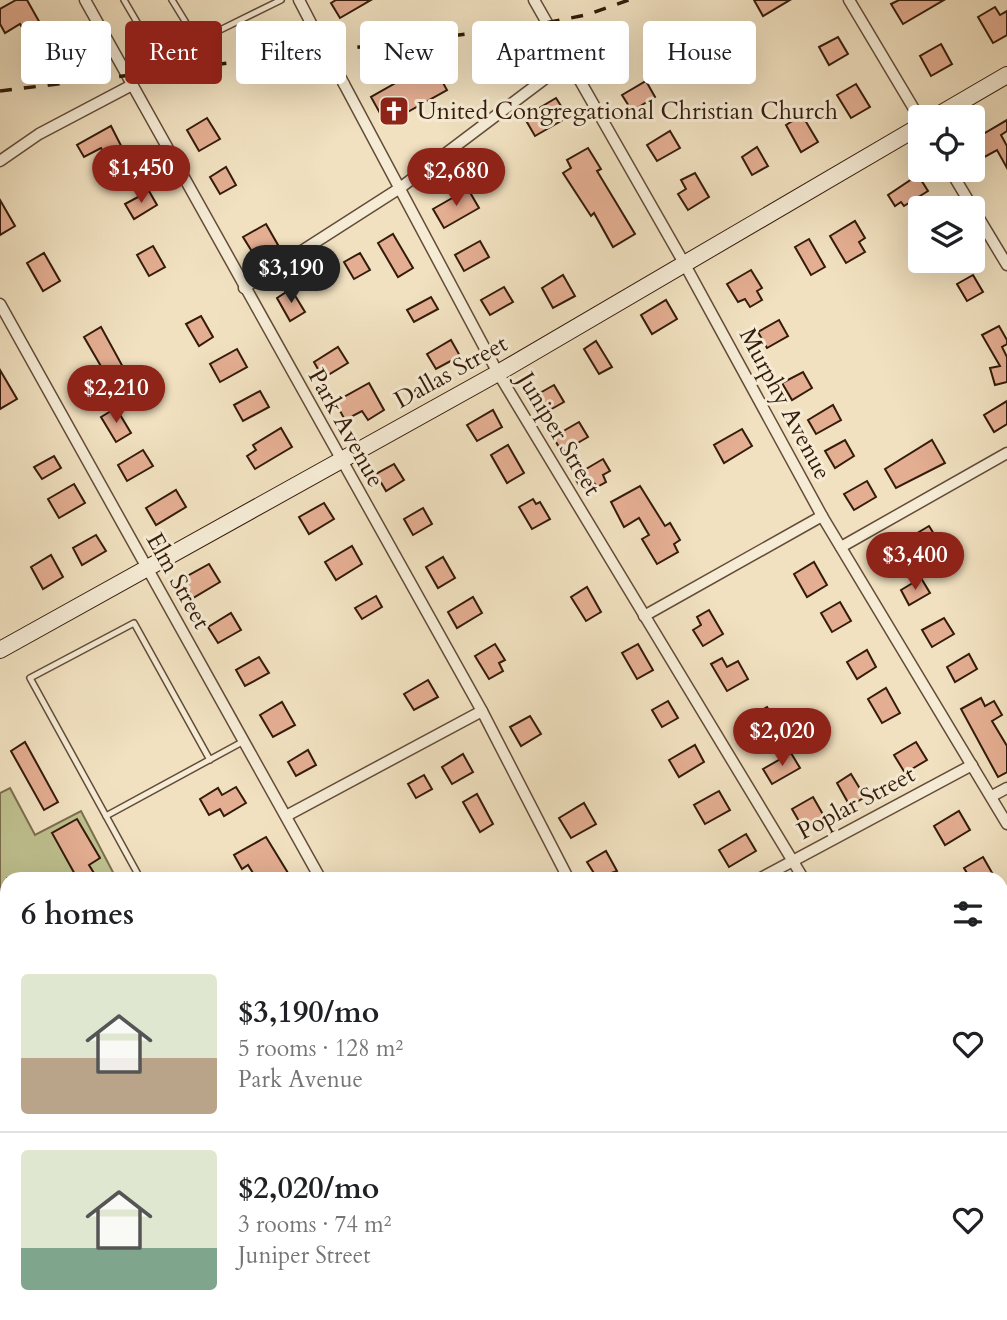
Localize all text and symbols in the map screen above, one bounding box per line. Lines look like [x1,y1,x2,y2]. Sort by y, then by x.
chip: Buy [21,21,111,84]
chip: Rent [125,21,222,84]
chip: Filters [236,21,346,84]
chip: New [360,21,458,84]
chip: Apartment [472,21,629,84]
chip: House [643,21,756,84]
church icon: United Congregational Christian Church [377,94,411,128]
place label: United Congregational Christian Church [417,95,838,128]
map controls [908,105,985,273]
button: locate [908,105,985,182]
pin: $1,450 [84,146,198,205]
pin: $2,680 [399,148,513,208]
text: $1,450 [108,152,174,183]
text: $2,680 [423,155,489,186]
button: layers [908,196,985,273]
pin: $3,190 [234,246,348,305]
text: $3,190 [258,252,324,283]
street label: Murphy Avenue [731,322,839,486]
street label: Dallas Street [388,327,514,417]
street label: Park Avenue [300,363,392,493]
street label: Juniper Street [508,364,609,502]
pin: $2,210 [59,366,173,425]
text: $2,210 [83,372,149,403]
street label: Elm Street [138,527,218,635]
pin: $3,400 [858,532,972,592]
text: $3,400 [882,539,948,570]
pin: $2,020 [725,708,839,768]
text: $2,020 [749,715,815,746]
street label: Poplar Street [791,758,921,848]
text: 6 homes [21,894,134,935]
icon: filters [949,895,987,933]
text: $3,190/mo [238,992,379,1033]
icon: home [77,1002,161,1086]
icon: heart [949,1025,987,1063]
text: 5 rooms · 128 m² [238,1033,403,1064]
text: Park Avenue [238,1064,363,1095]
text: $2,020/mo [238,1168,379,1209]
icon: home [77,1178,161,1262]
icon: heart [949,1201,987,1239]
text: 3 rooms · 74 m² [238,1209,391,1240]
text: Juniper Street [238,1240,371,1271]

